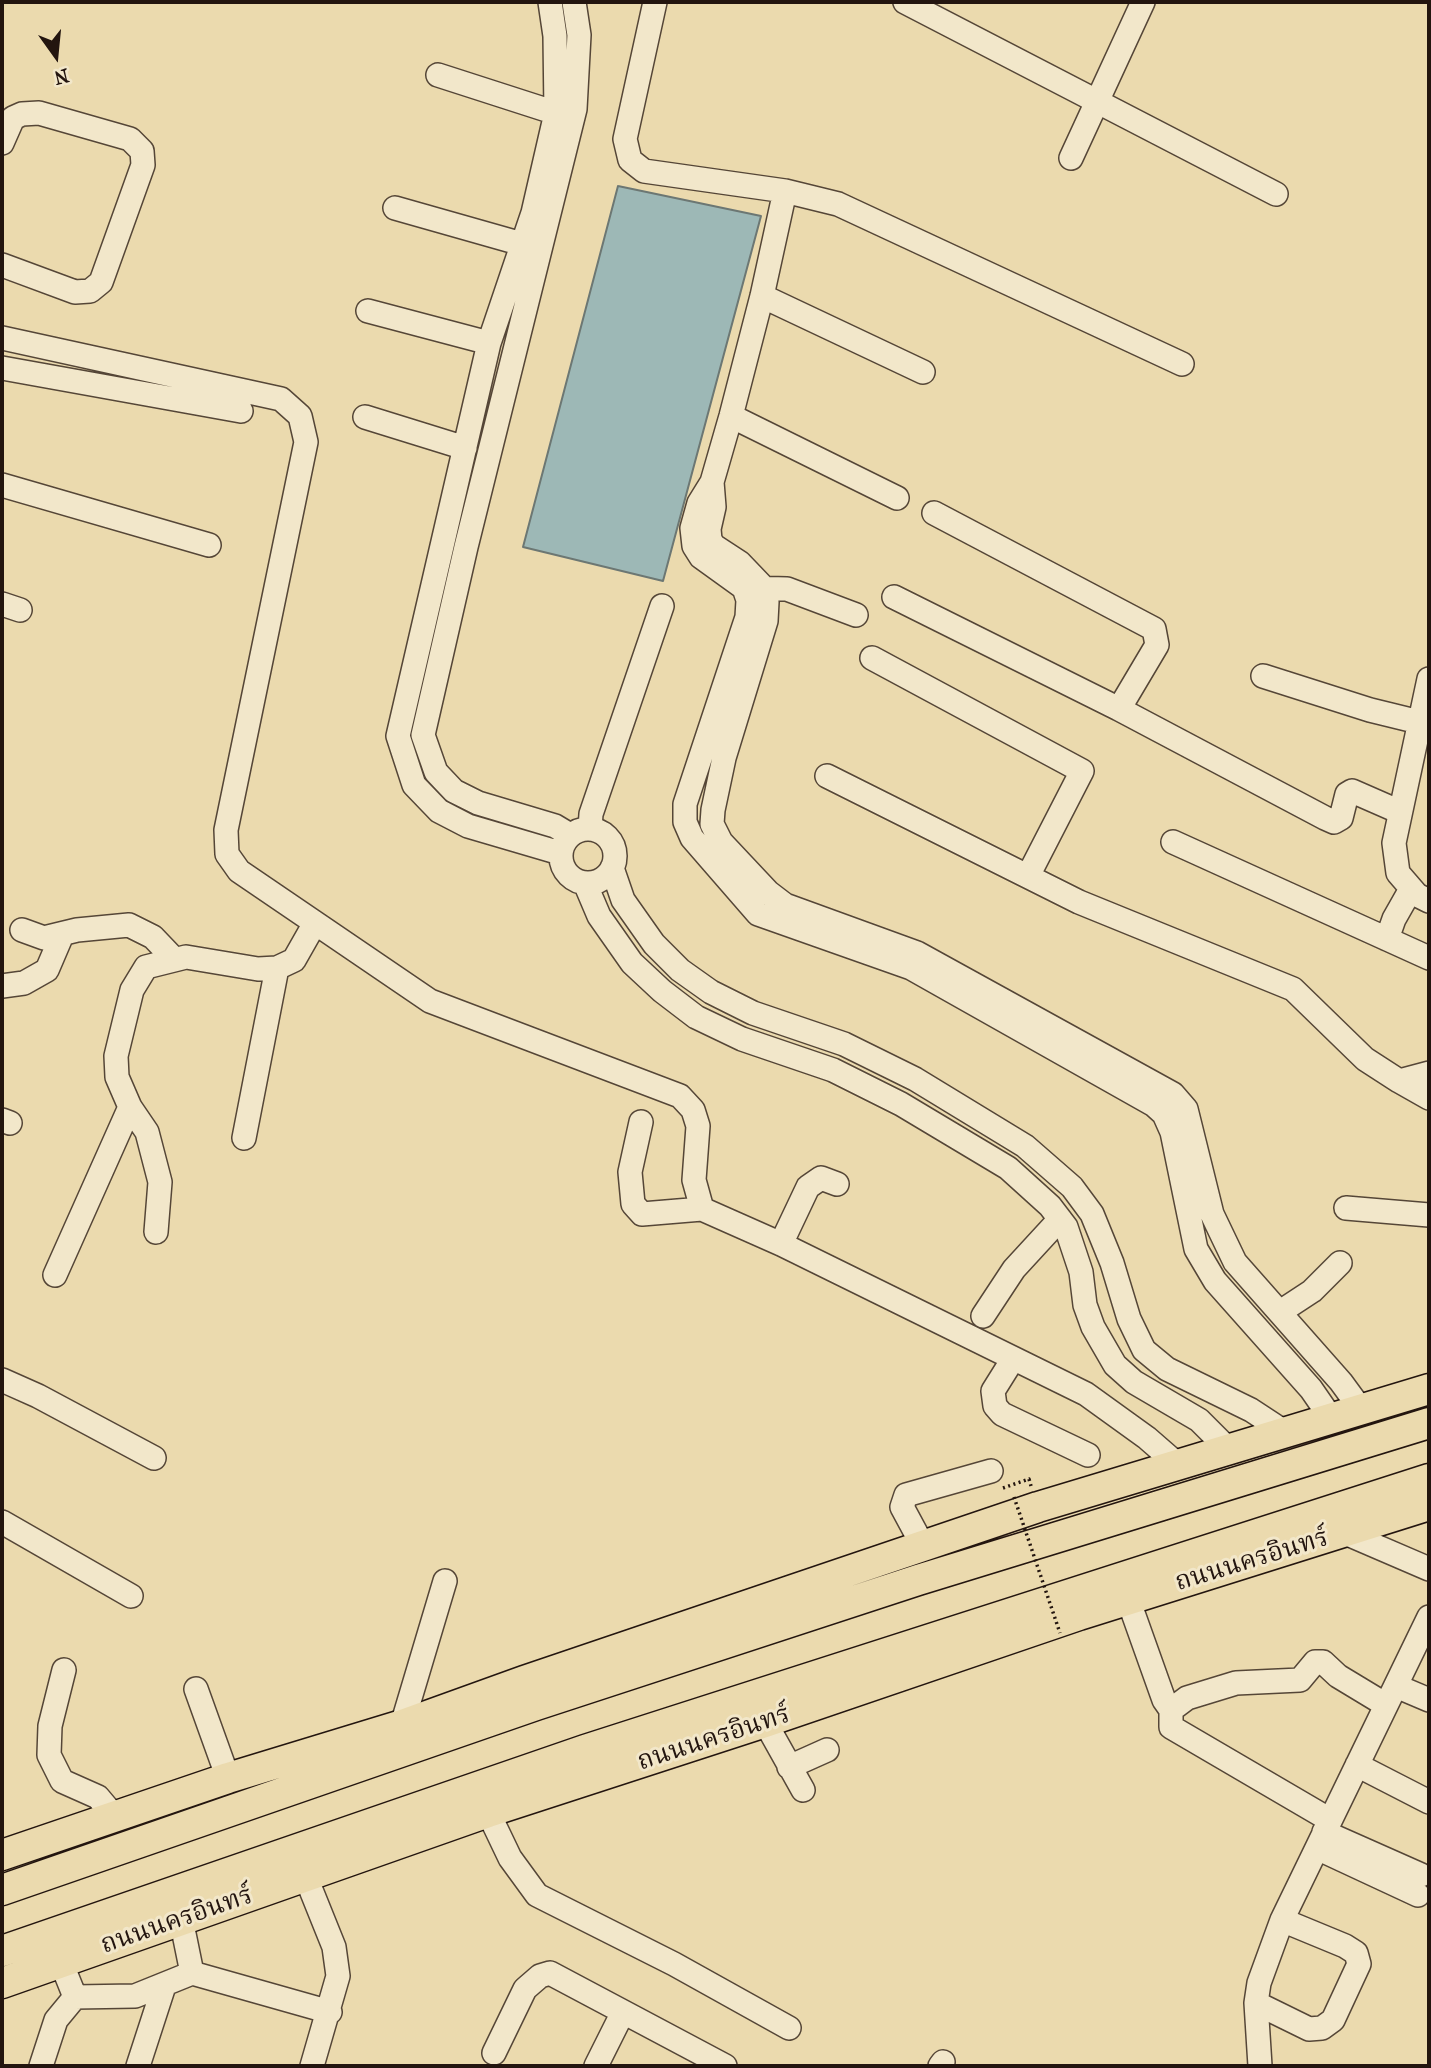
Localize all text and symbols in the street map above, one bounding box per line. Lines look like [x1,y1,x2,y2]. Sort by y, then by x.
north arrow [21,21,91,91]
text: N [52,64,71,89]
street label: ถนนนครอินทร์ [1171,1523,1333,1599]
street label: ถนนนครอินทร์ [634,1700,794,1778]
street label: ถนนนครอินทร์ [97,1880,257,1962]

